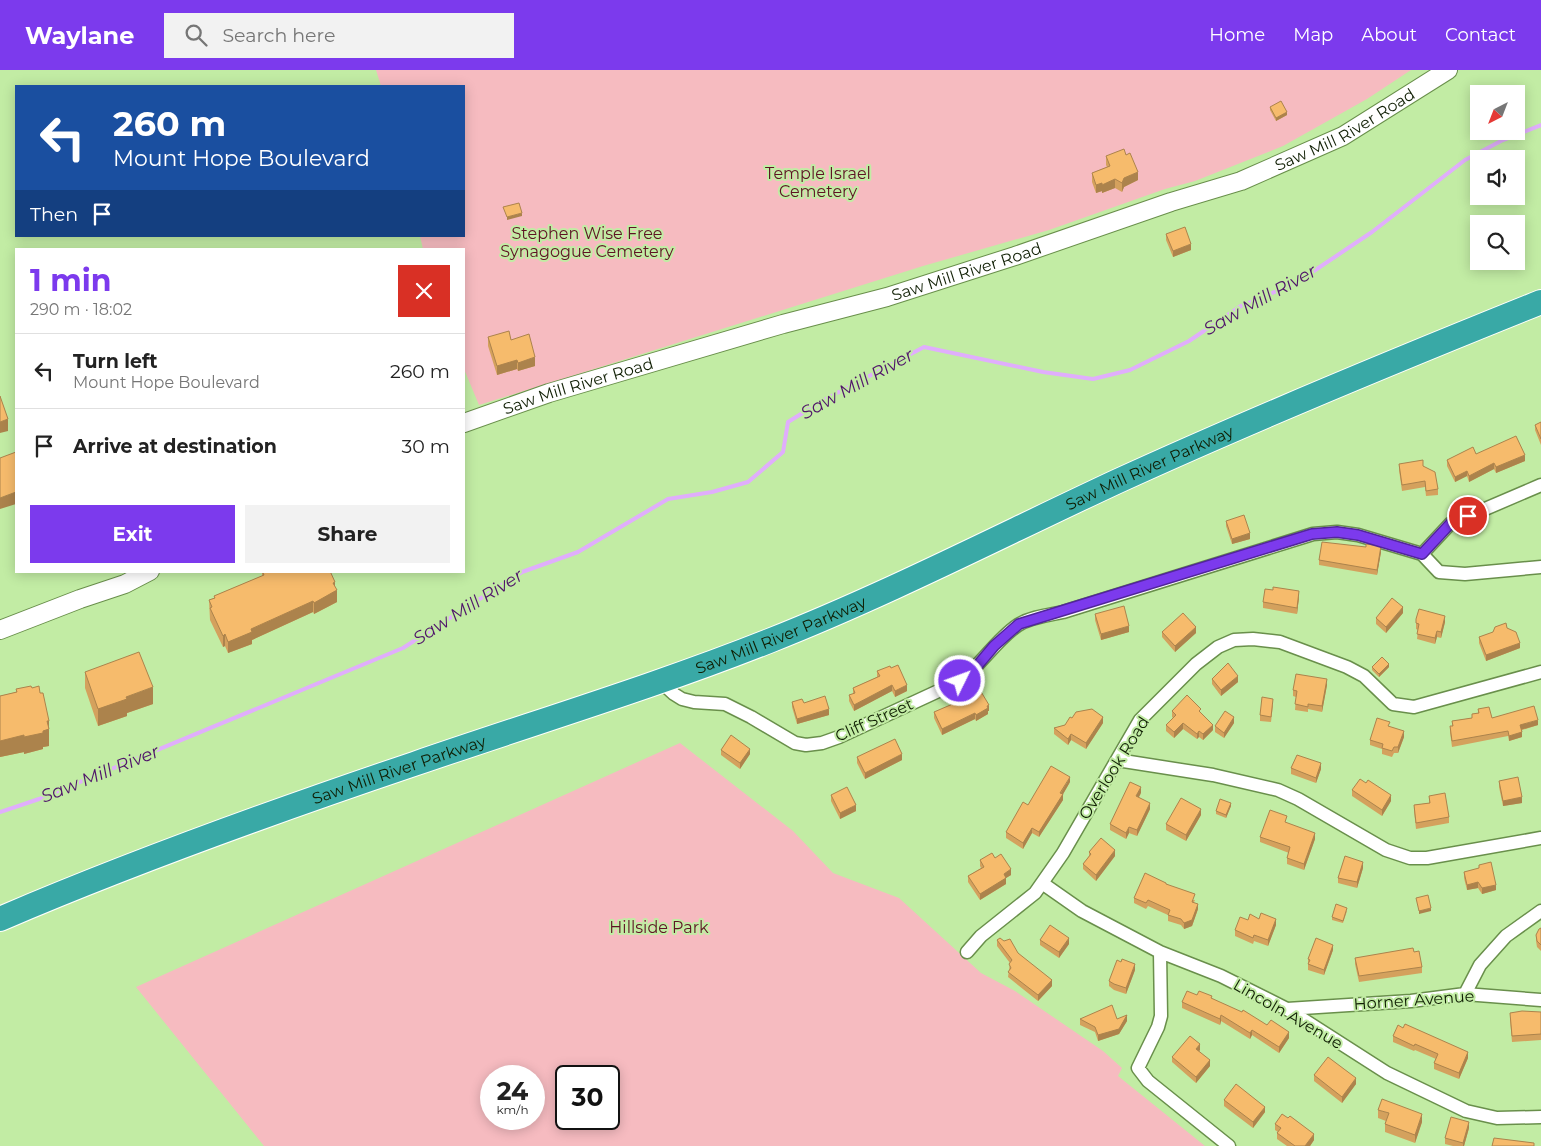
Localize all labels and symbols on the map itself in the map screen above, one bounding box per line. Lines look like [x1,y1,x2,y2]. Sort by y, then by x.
street label: Saw Mill River Road [1272,84,1418,174]
north arrow [1470,85,1525,140]
park label: Temple Israel Cemetery [765,164,871,201]
park label: Stephen Wise Free Synagogue Cemetery [500,224,674,261]
street label: Saw Mill River Road [889,238,1044,304]
water label: Saw Mill River [1200,260,1321,340]
water label: Saw Mill River [797,344,918,424]
street label: Saw Mill River Road [500,353,655,418]
street label: Saw Mill River Parkway [1062,421,1236,514]
pin [1447,495,1489,537]
water label: Saw Mill River [409,564,528,650]
street label: Saw Mill River Parkway [693,592,869,678]
position arrow [933,654,985,706]
street label: Cliff Street [832,694,916,746]
street label: Overlook Road [1075,713,1153,823]
street label: Saw Mill River Parkway [309,731,488,808]
water label: Saw Mill River [38,740,163,808]
park label: Hillside Park [609,918,709,937]
street label: Lincoln Avenue [1230,975,1346,1053]
street label: Horner Avenue [1353,986,1475,1014]
speed limit sign: 30 [555,1065,620,1130]

